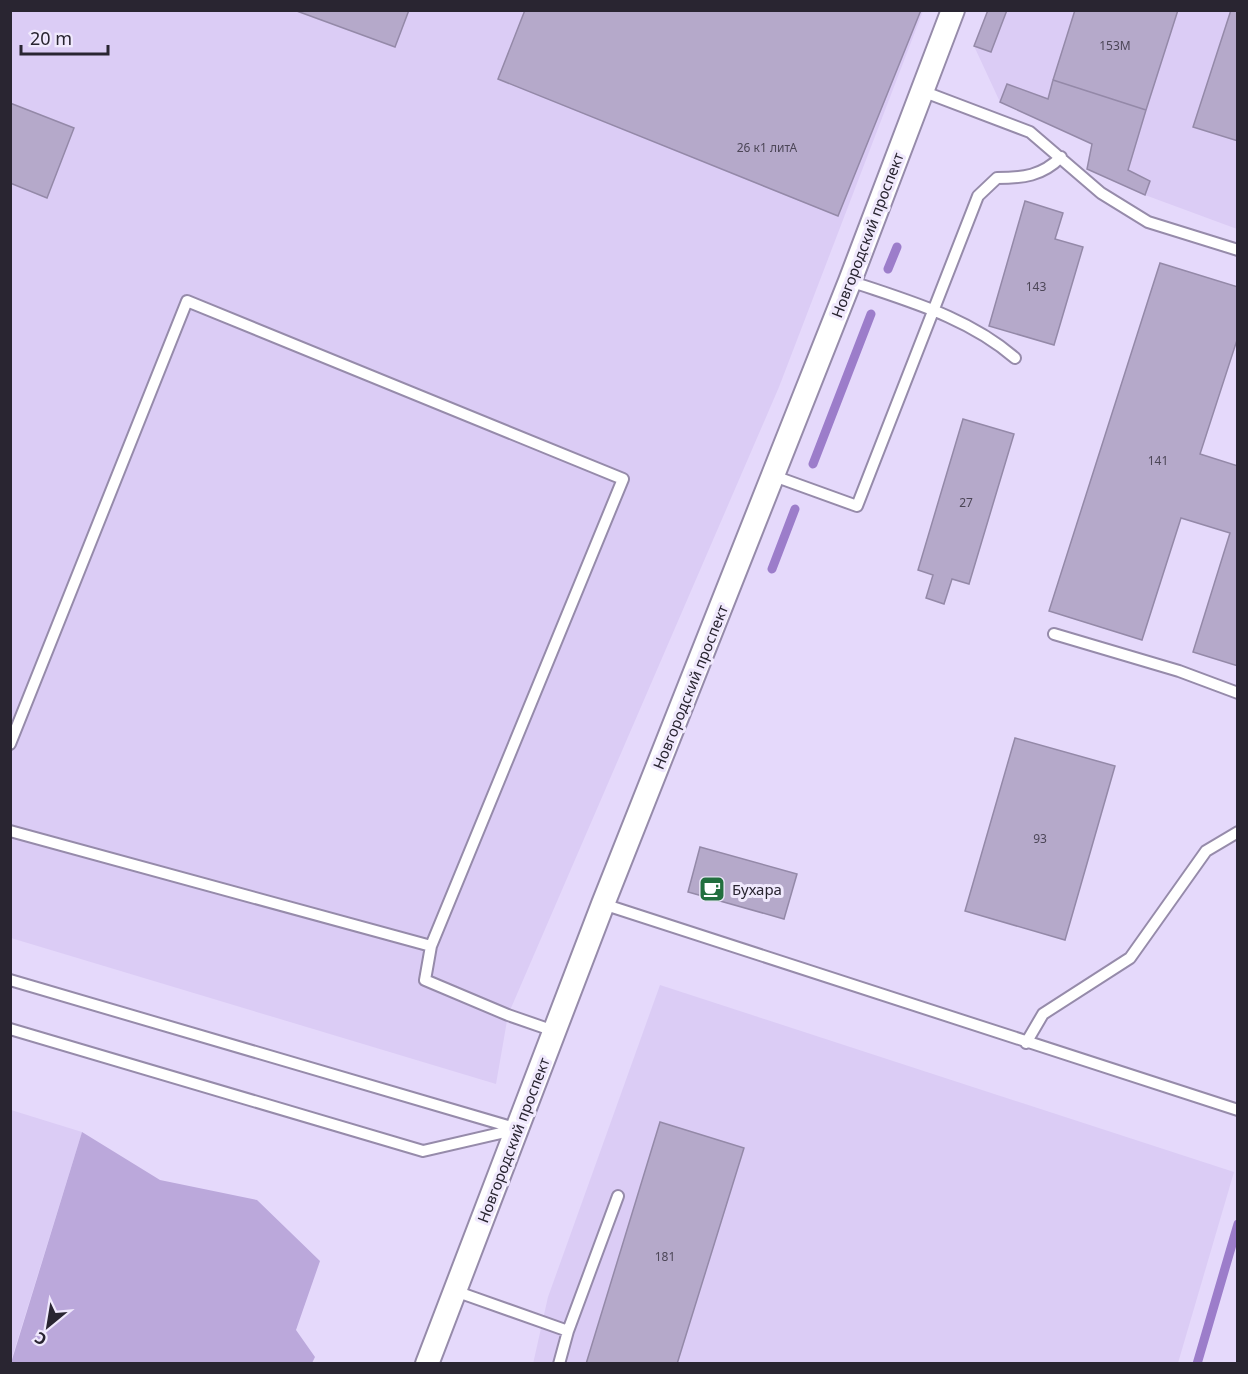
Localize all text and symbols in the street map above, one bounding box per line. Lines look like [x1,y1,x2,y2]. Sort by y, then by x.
scale bar [21,18,108,56]
text: 20 m [30,26,72,50]
house number: 153М [1099,37,1131,54]
house number: 26 к1 литА [737,139,798,156]
street label: Новгородский проспект [826,149,908,321]
house number: 143 [1026,278,1046,295]
house number: 141 [1148,452,1168,469]
house number: 27 [959,494,973,511]
street label: Новгородский проспект [648,602,732,772]
house number: 93 [1033,830,1047,847]
cafe icon: Бухара [697,874,727,904]
place label: Бухара [732,879,782,899]
street label: Новгородский проспект [472,1054,554,1226]
house number: 181 [655,1248,675,1265]
north arrow [18,1296,78,1356]
text: С [31,1327,50,1351]

